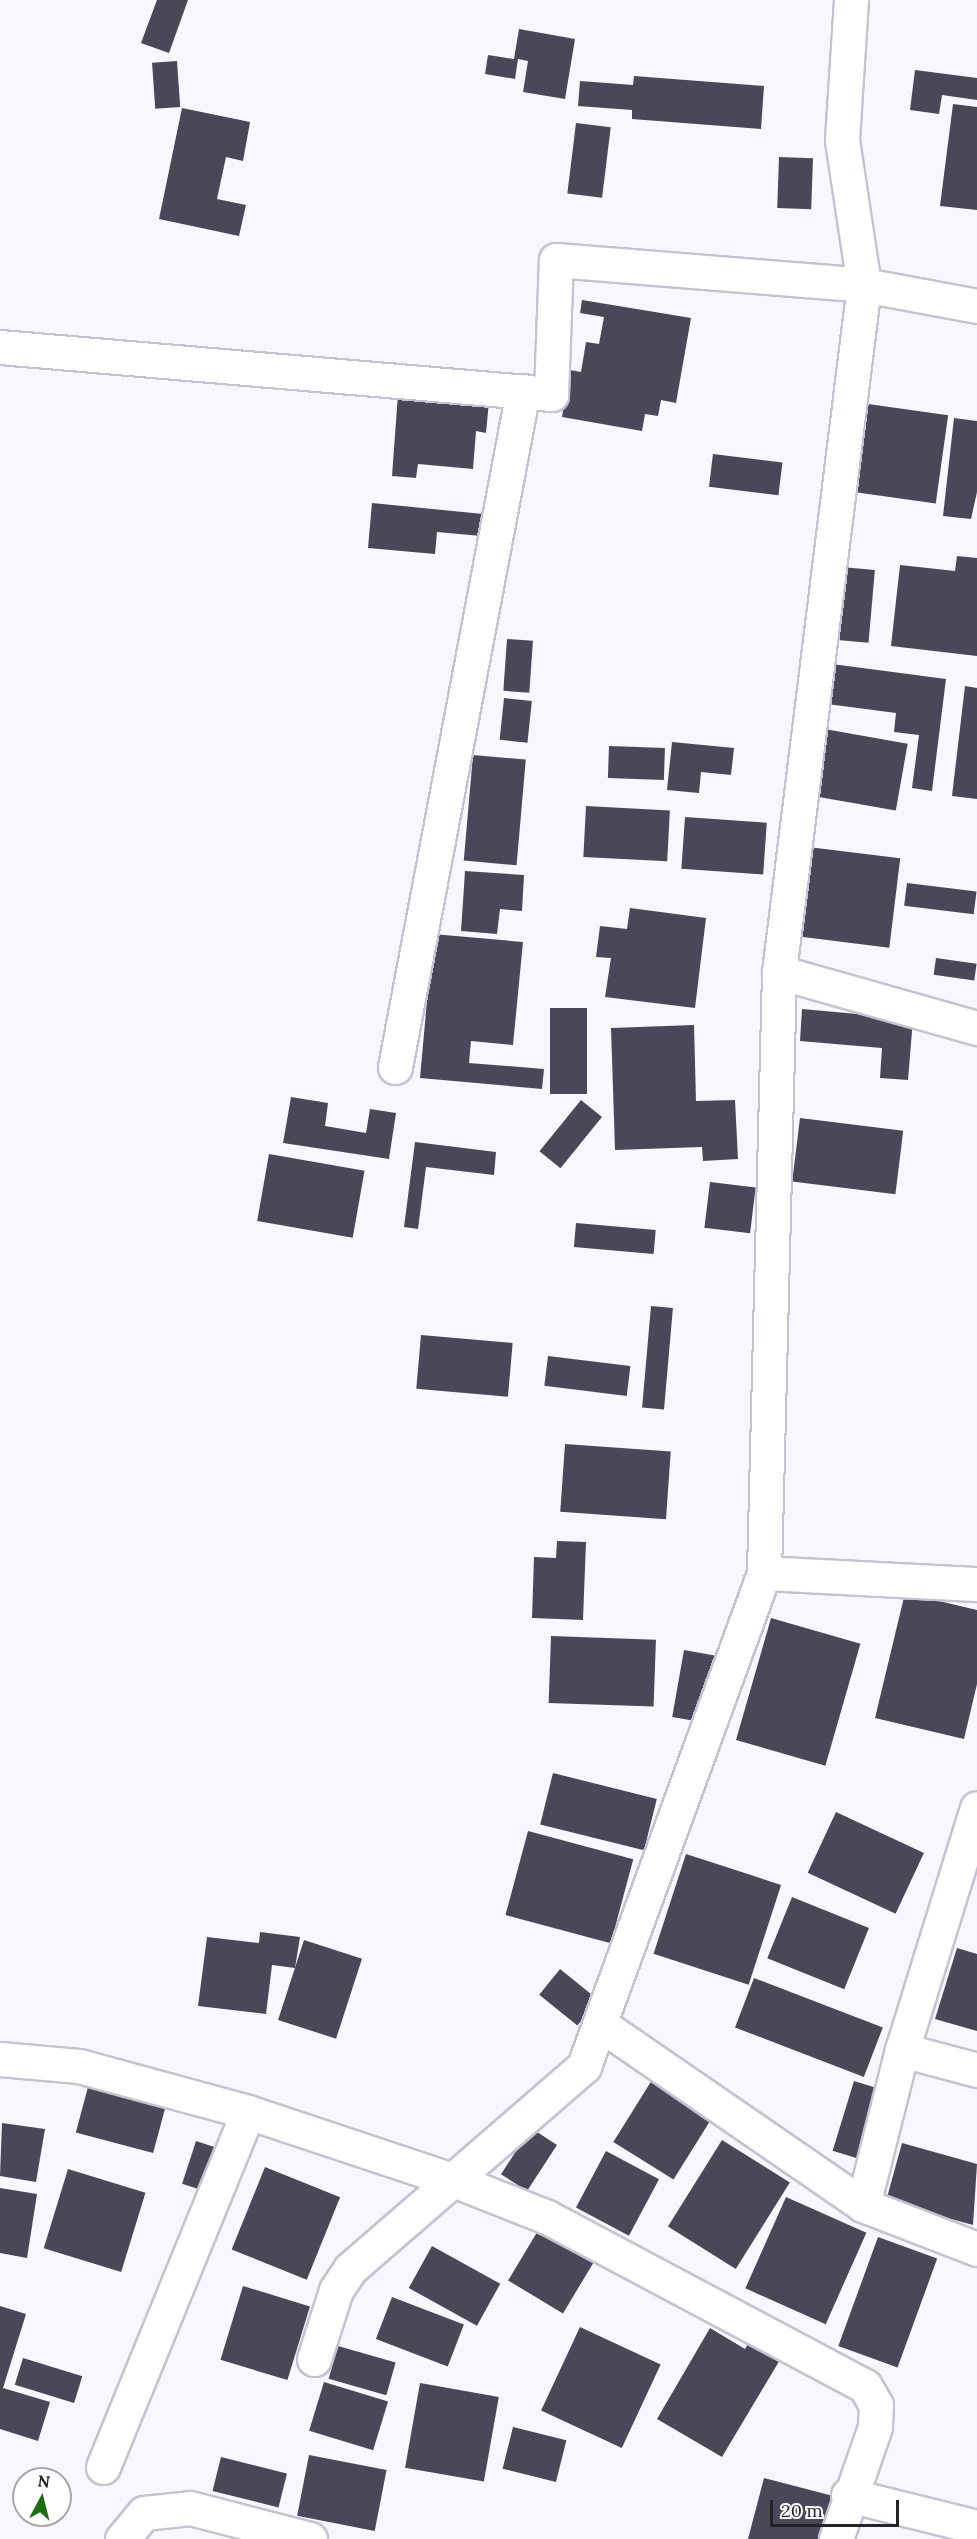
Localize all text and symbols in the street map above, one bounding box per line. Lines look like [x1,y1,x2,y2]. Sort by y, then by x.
north arrow [12,2467,72,2527]
text: N [37,2470,51,2492]
scale bar [773,2488,902,2526]
text: 20 m [781,2499,823,2522]

